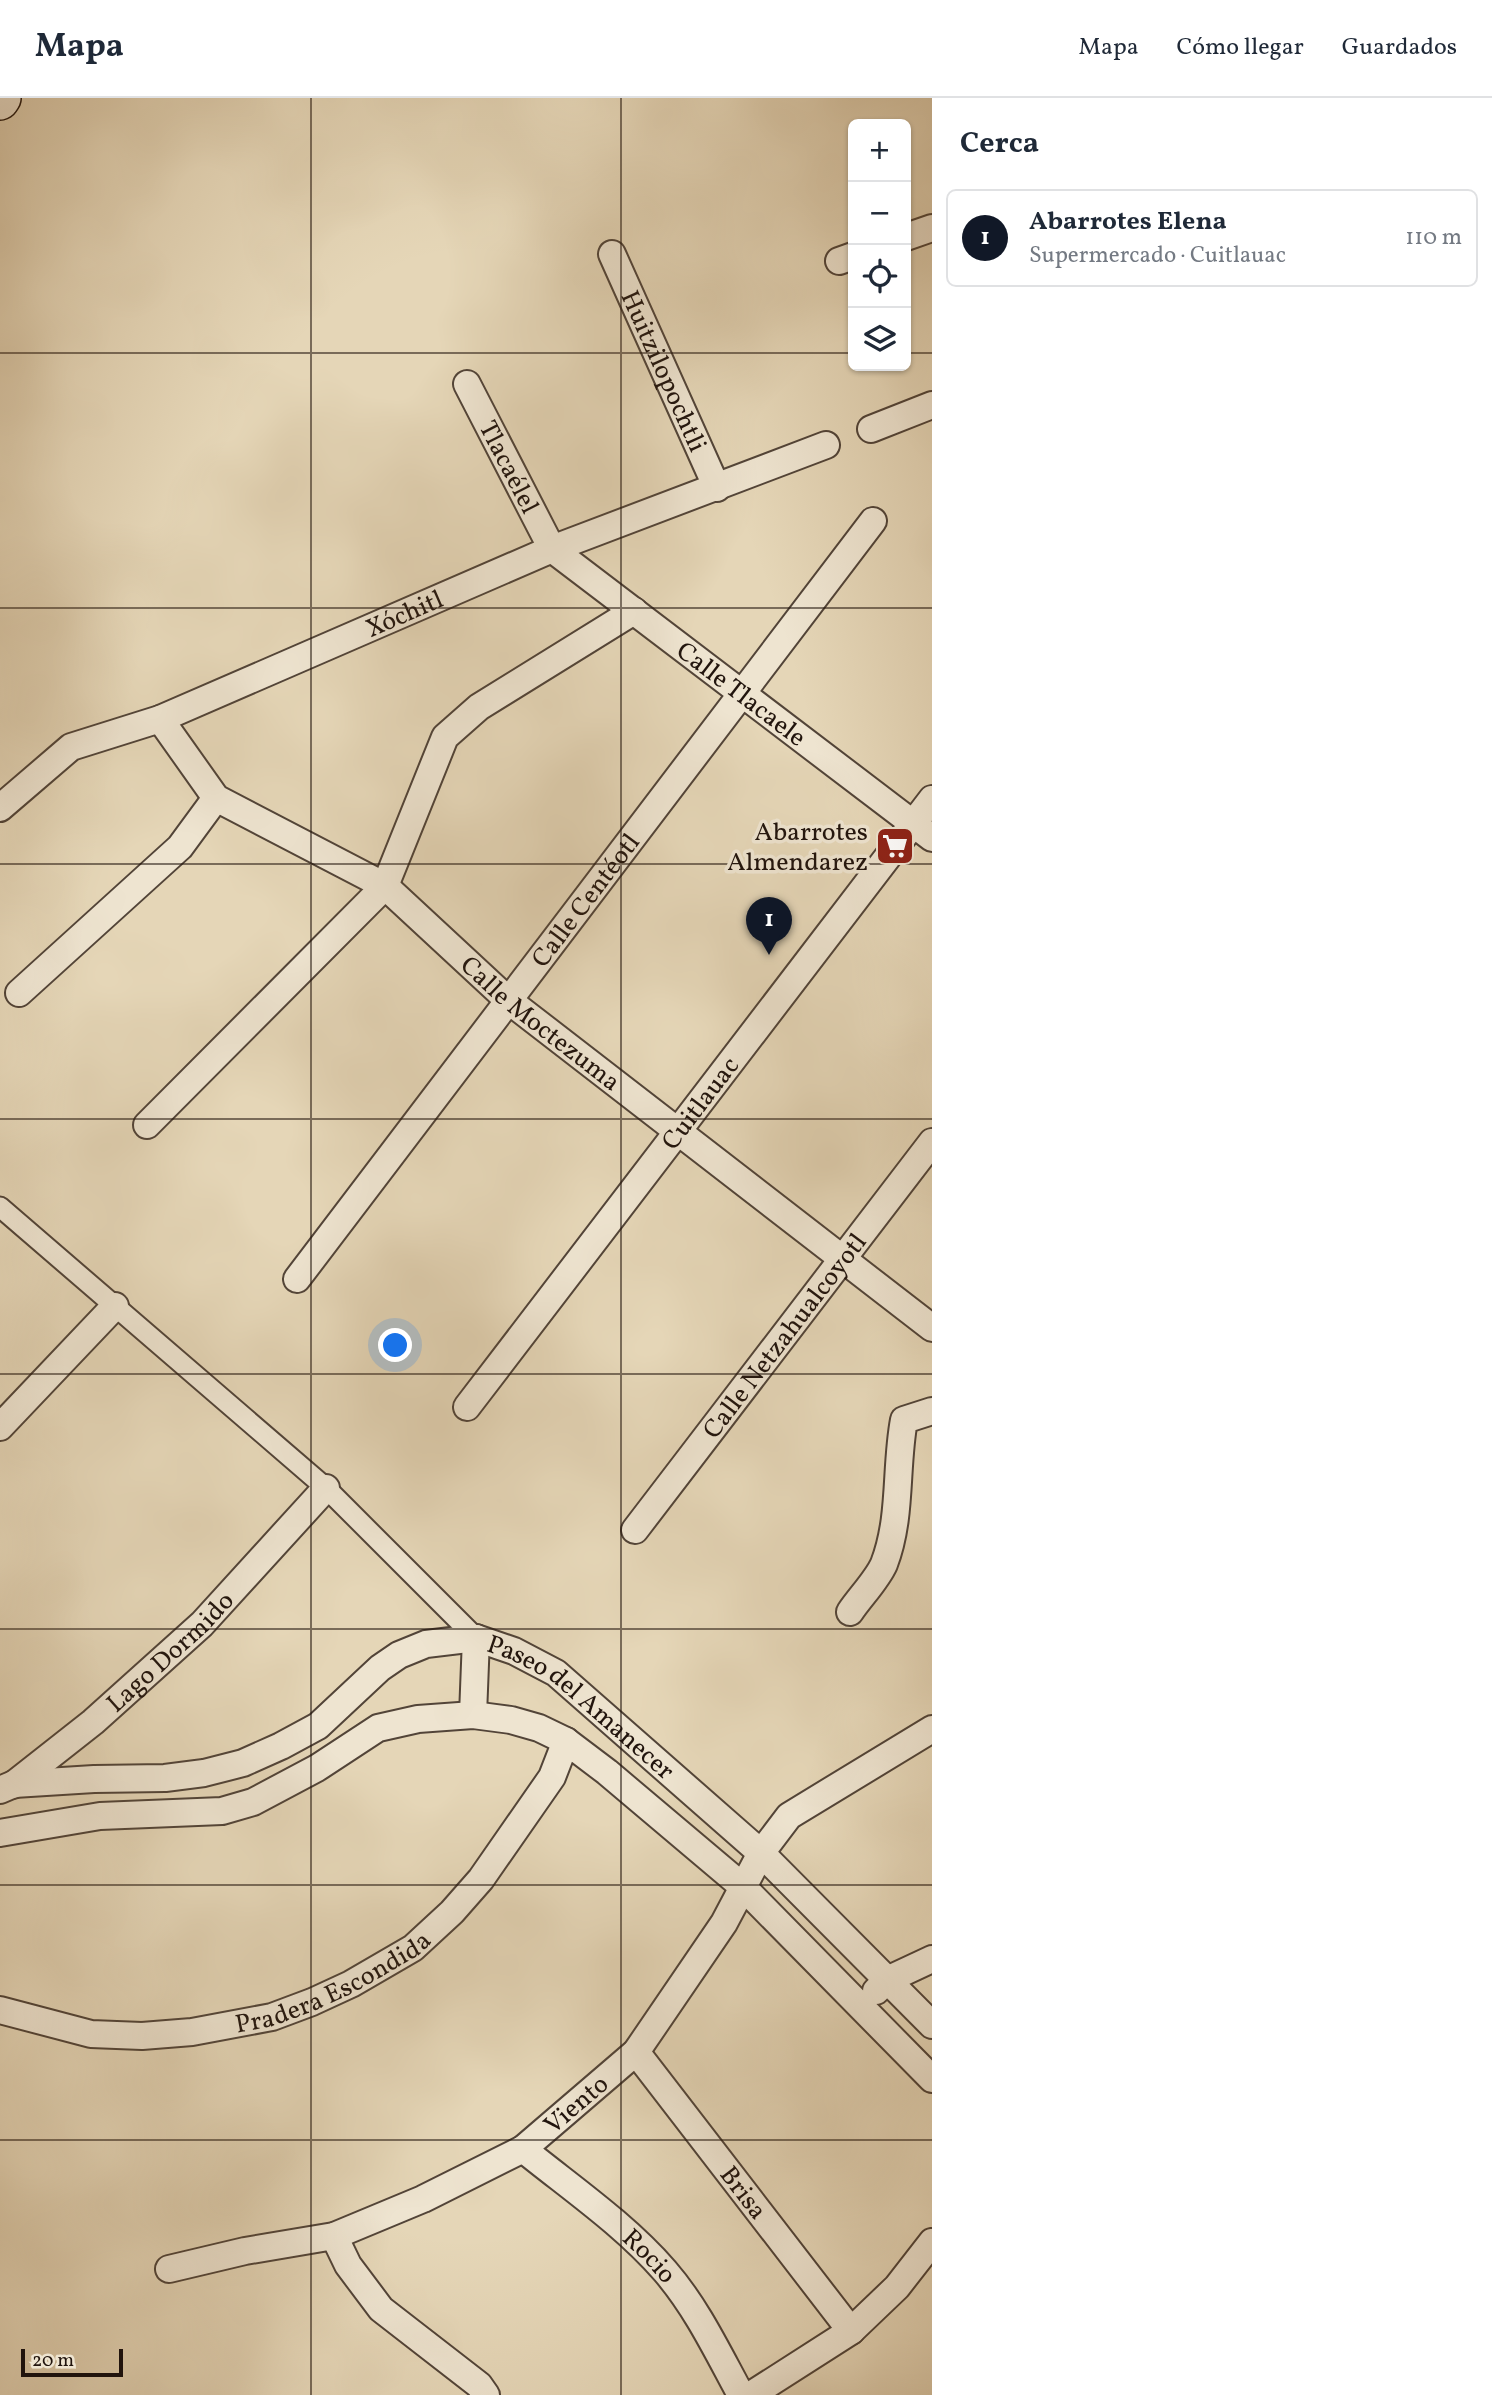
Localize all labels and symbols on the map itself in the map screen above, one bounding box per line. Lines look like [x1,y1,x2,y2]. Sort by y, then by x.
street label: Huitzilopochtli [611,285,715,458]
street label: Tlacaélel [469,415,547,520]
street label: Xóchitl [361,582,449,648]
street label: Calle Tlacaele [668,634,813,756]
place label: Abarrotes Almendarez [727,815,868,881]
supermarket icon: Abarrotes Almendarez [874,825,916,867]
street label: Calle Centéotl [524,827,649,976]
pin: 1 [746,897,792,955]
street label: Calle Moctezuma [451,948,627,1101]
street label: Cuitlauac [654,1050,749,1158]
street label: Calle Netzahualcoyotl [695,1226,876,1447]
your location [378,1328,412,1362]
street label: Lago Dormido [99,1584,243,1722]
street label: Paseo del Amanecer [482,1627,682,1789]
street label: Pradera Escondida [233,1924,440,2044]
street label: Viento [537,2067,617,2143]
street label: Brisa [710,2159,775,2228]
street label: Rocio [614,2221,684,2292]
scale bar [21,2346,122,2378]

